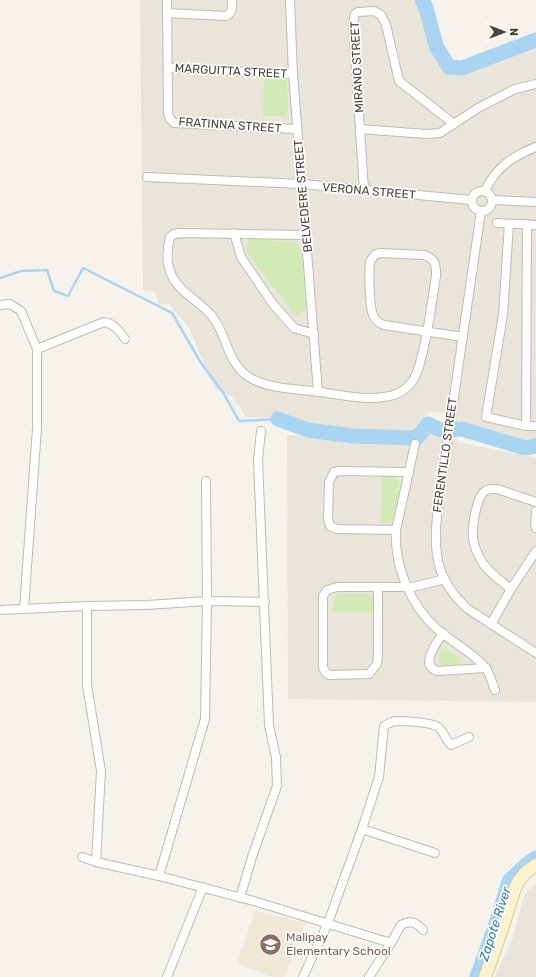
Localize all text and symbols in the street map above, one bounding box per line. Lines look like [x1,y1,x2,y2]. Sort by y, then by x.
north arrow [484,12,524,52]
street label: MIRANO STREET [348,21,366,113]
text: N [507,28,520,36]
street label: MARGUITTA STREET [174,61,288,81]
street label: FRATINNA STREET [178,114,282,136]
street label: BELVEDERE STREET [291,139,315,253]
street label: VERONA STREET [322,180,416,202]
street label: FERENTILLO STREET [430,396,460,513]
water label: Zapote River [476,884,514,964]
place label: Malipay Elementary School [286,930,391,958]
school or university icon: Malipay Elementary School [258,931,284,957]

